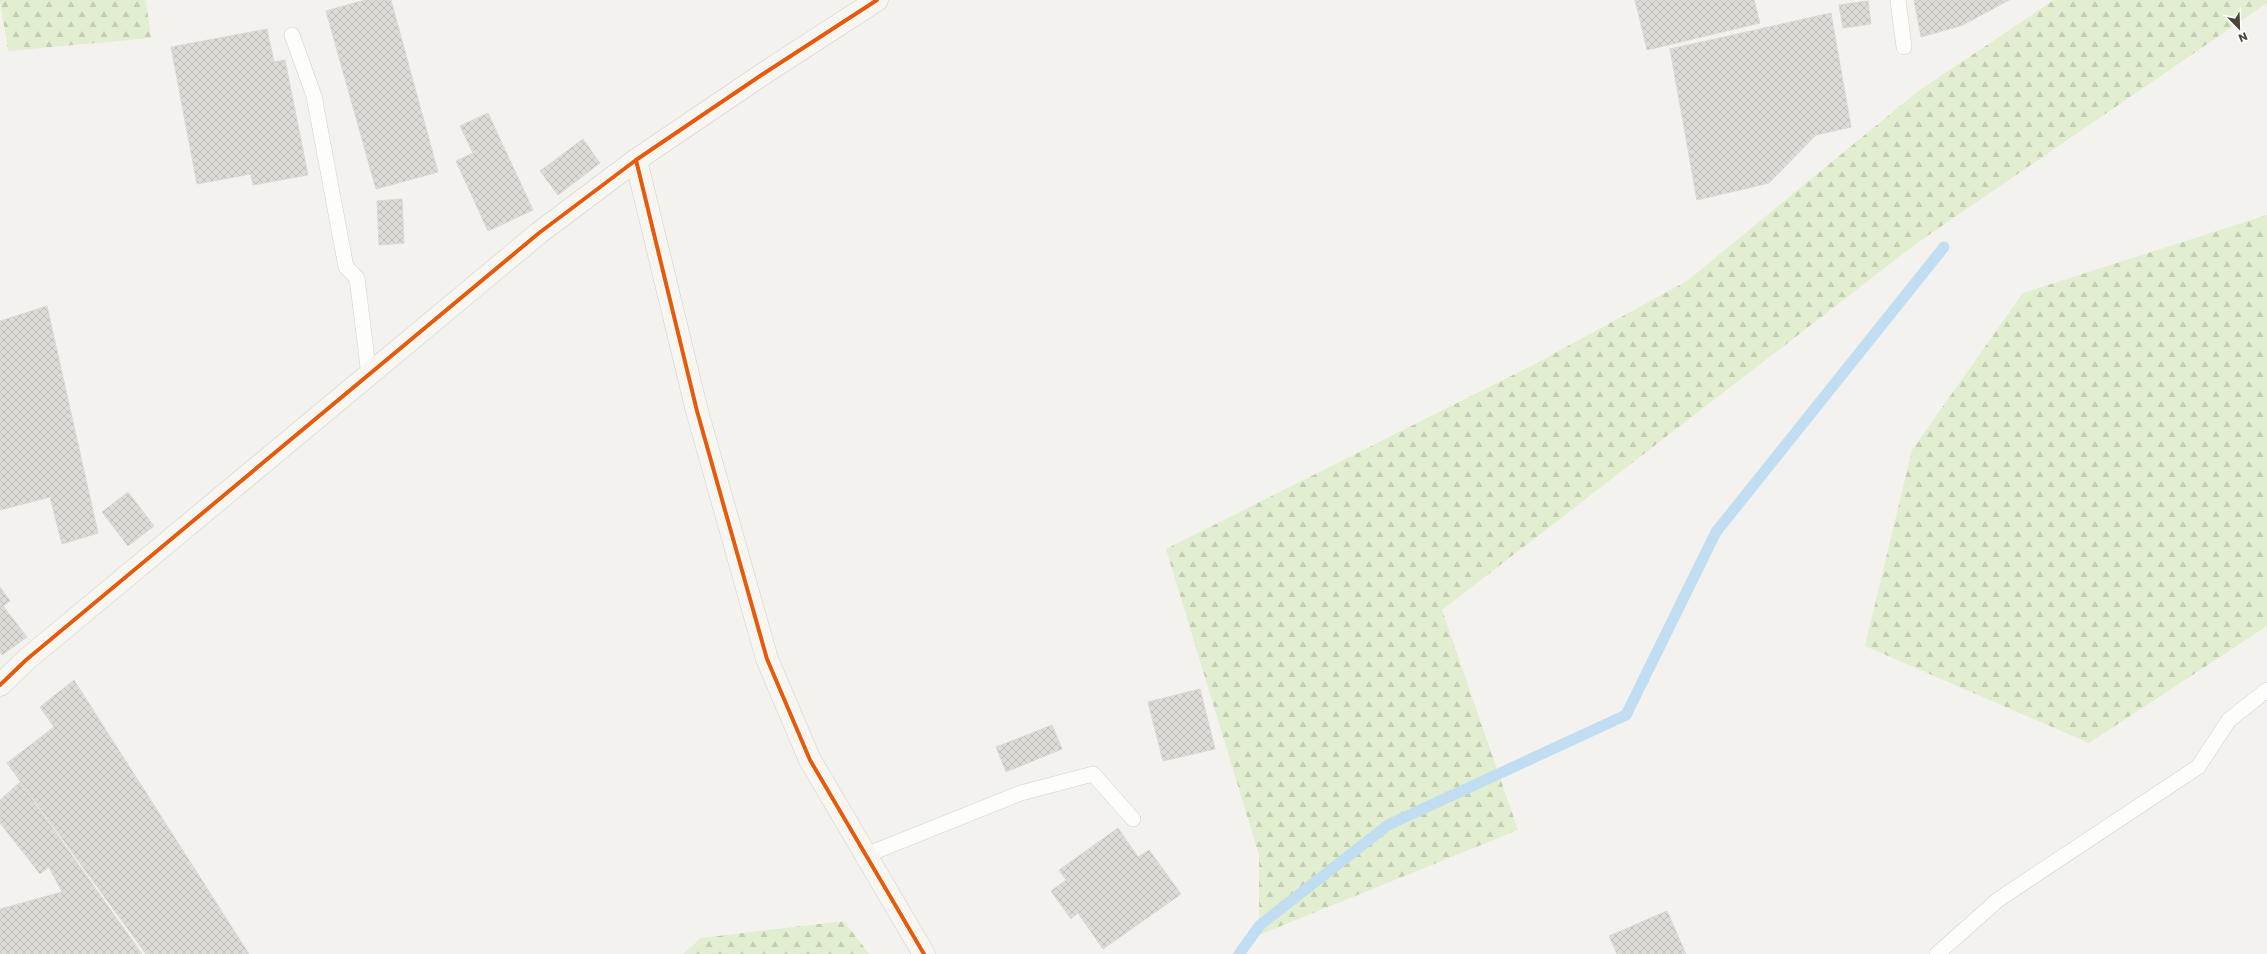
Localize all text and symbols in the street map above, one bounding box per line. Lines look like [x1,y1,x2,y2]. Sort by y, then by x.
north arrow [2219,8,2259,48]
text: N [2236,28,2250,46]

